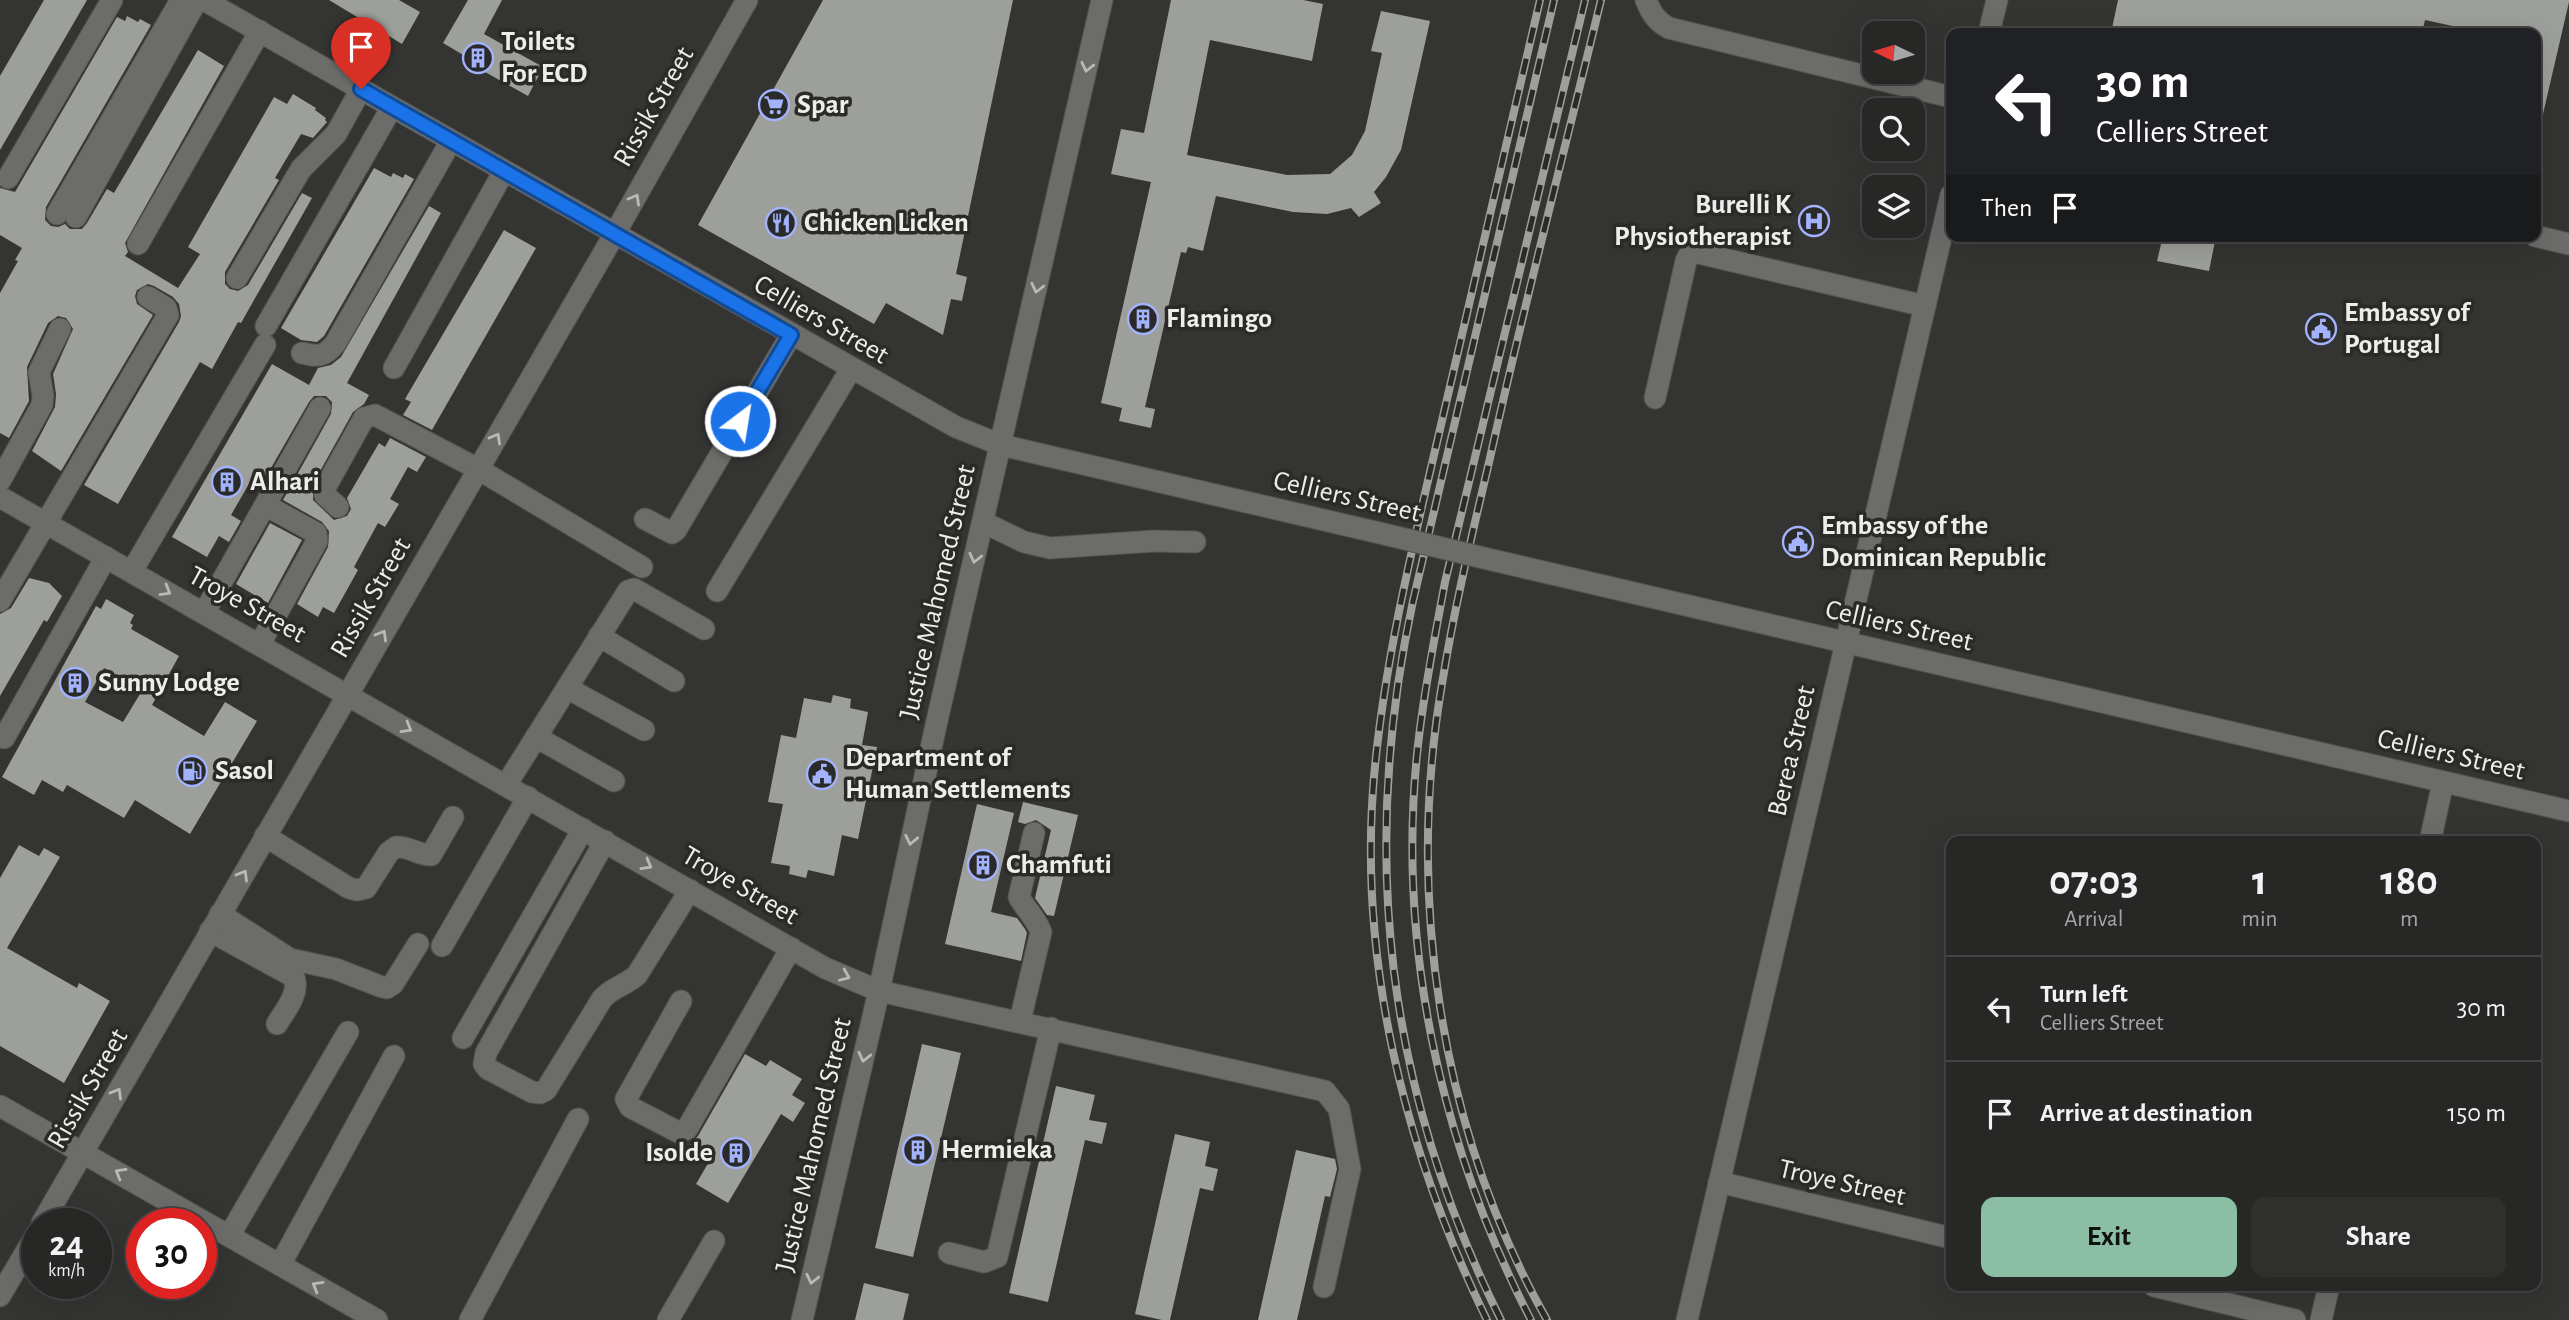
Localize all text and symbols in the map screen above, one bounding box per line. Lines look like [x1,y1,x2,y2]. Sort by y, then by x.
pin [331,17,391,89]
north arrow [1862,21,1925,84]
map controls [1862,21,1925,238]
icon: arrive [342,28,380,66]
place label: Toilets For ECD [501,28,587,88]
building icon: Toilets For ECD [461,41,495,75]
street label: Rissik Street [609,42,699,172]
icon: left [1981,56,2072,147]
text: 30 m [2096,58,2190,107]
one-way arrow [1081,60,1095,72]
supermarket icon: Spar [757,88,791,122]
place label: Spar [797,91,849,119]
button: search [1862,98,1925,161]
text: Celliers Street [2096,116,2268,148]
button: layers [1862,175,1925,238]
icon: arrive [2046,189,2084,227]
place label: Burelli K Physiotherapist [1614,191,1792,251]
one-way arrow [627,193,640,206]
text: Then [1981,195,2032,221]
hospital icon: Burelli K Physiotherapist [1797,204,1831,238]
restaurant icon: Chicken Licken [764,206,798,240]
place label: Chicken Licken [804,209,969,237]
street label: Celliers Street [749,270,893,370]
one-way arrow [1030,282,1045,294]
place label: Embassy of Portugal [2344,299,2471,359]
building icon: Flamingo [1126,302,1160,336]
place label: Flamingo [1166,305,1272,333]
public building icon: Embassy of Portugal [2304,312,2338,346]
position arrow [703,384,777,458]
one-way arrow [488,433,501,445]
street label: Justice Mahomed Street [895,462,981,722]
building icon: Alhari [210,465,244,499]
street label: Celliers Street [1271,466,1423,528]
place label: Alhari [250,468,320,496]
place label: Embassy of the Dominican Republic [1821,512,2046,572]
public building icon: Embassy of the Dominican Republic [1781,525,1815,559]
street label: Rissik Street [326,533,416,663]
one-way arrow [969,552,983,564]
street label: Troye Street [184,561,310,649]
one-way arrow [159,583,171,596]
street label: Celliers Street [1823,595,1975,657]
one-way arrow [374,629,387,642]
building icon: Sunny Lodge [58,666,92,700]
place label: Sunny Lodge [98,669,240,697]
street label: Berea Street [1763,683,1821,819]
one-way arrow [399,719,412,732]
street label: Celliers Street [2375,724,2527,786]
place label: Department of Human Settlements [845,744,1071,804]
fuel station icon: Sasol [175,754,209,788]
place label: Sasol [215,757,274,785]
public building icon: Department of Human Settlements [805,757,839,791]
one-way arrow [905,834,920,846]
street label: Troye Street [677,842,803,930]
building icon: Chamfuti [966,848,1000,882]
place label: Chamfuti [1006,851,1112,879]
one-way arrow [639,857,652,870]
text: 07:03 [2049,860,2139,902]
text: 1 [2252,860,2267,902]
text: 180 [2380,860,2438,902]
one-way arrow [235,869,248,882]
text: Arrival [2064,908,2123,931]
text: min [2242,908,2277,931]
text: m [2400,908,2418,931]
one-way arrow [838,968,850,982]
text: Turn left [2040,981,2128,1007]
icon: left [1981,990,2019,1028]
text: 30 m [2456,995,2506,1021]
text: Celliers Street [2040,1012,2164,1035]
street label: Justice Mahomed Street [771,1015,857,1275]
street label: Rissik Street [43,1024,133,1154]
one-way arrow [857,1051,872,1063]
one-way arrow [109,1088,122,1101]
icon: arrive [1981,1095,2019,1133]
text: Arrive at destination [2040,1100,2253,1126]
text: 150 m [2447,1100,2506,1126]
building icon: Hermieka [901,1133,935,1167]
building icon: Isolde [719,1136,753,1170]
place label: Hermieka [941,1136,1053,1164]
place label: Isolde [645,1139,713,1167]
street label: Troye Street [1776,1155,1908,1211]
one-way arrow [114,1168,127,1181]
button: Exit [1981,1197,2237,1277]
button: Share [2251,1197,2506,1277]
speed limit sign: 30 [126,1208,217,1299]
text: 24 [49,1227,84,1262]
text: km/h [48,1262,85,1280]
one-way arrow [806,1273,820,1285]
one-way arrow [312,1281,325,1294]

